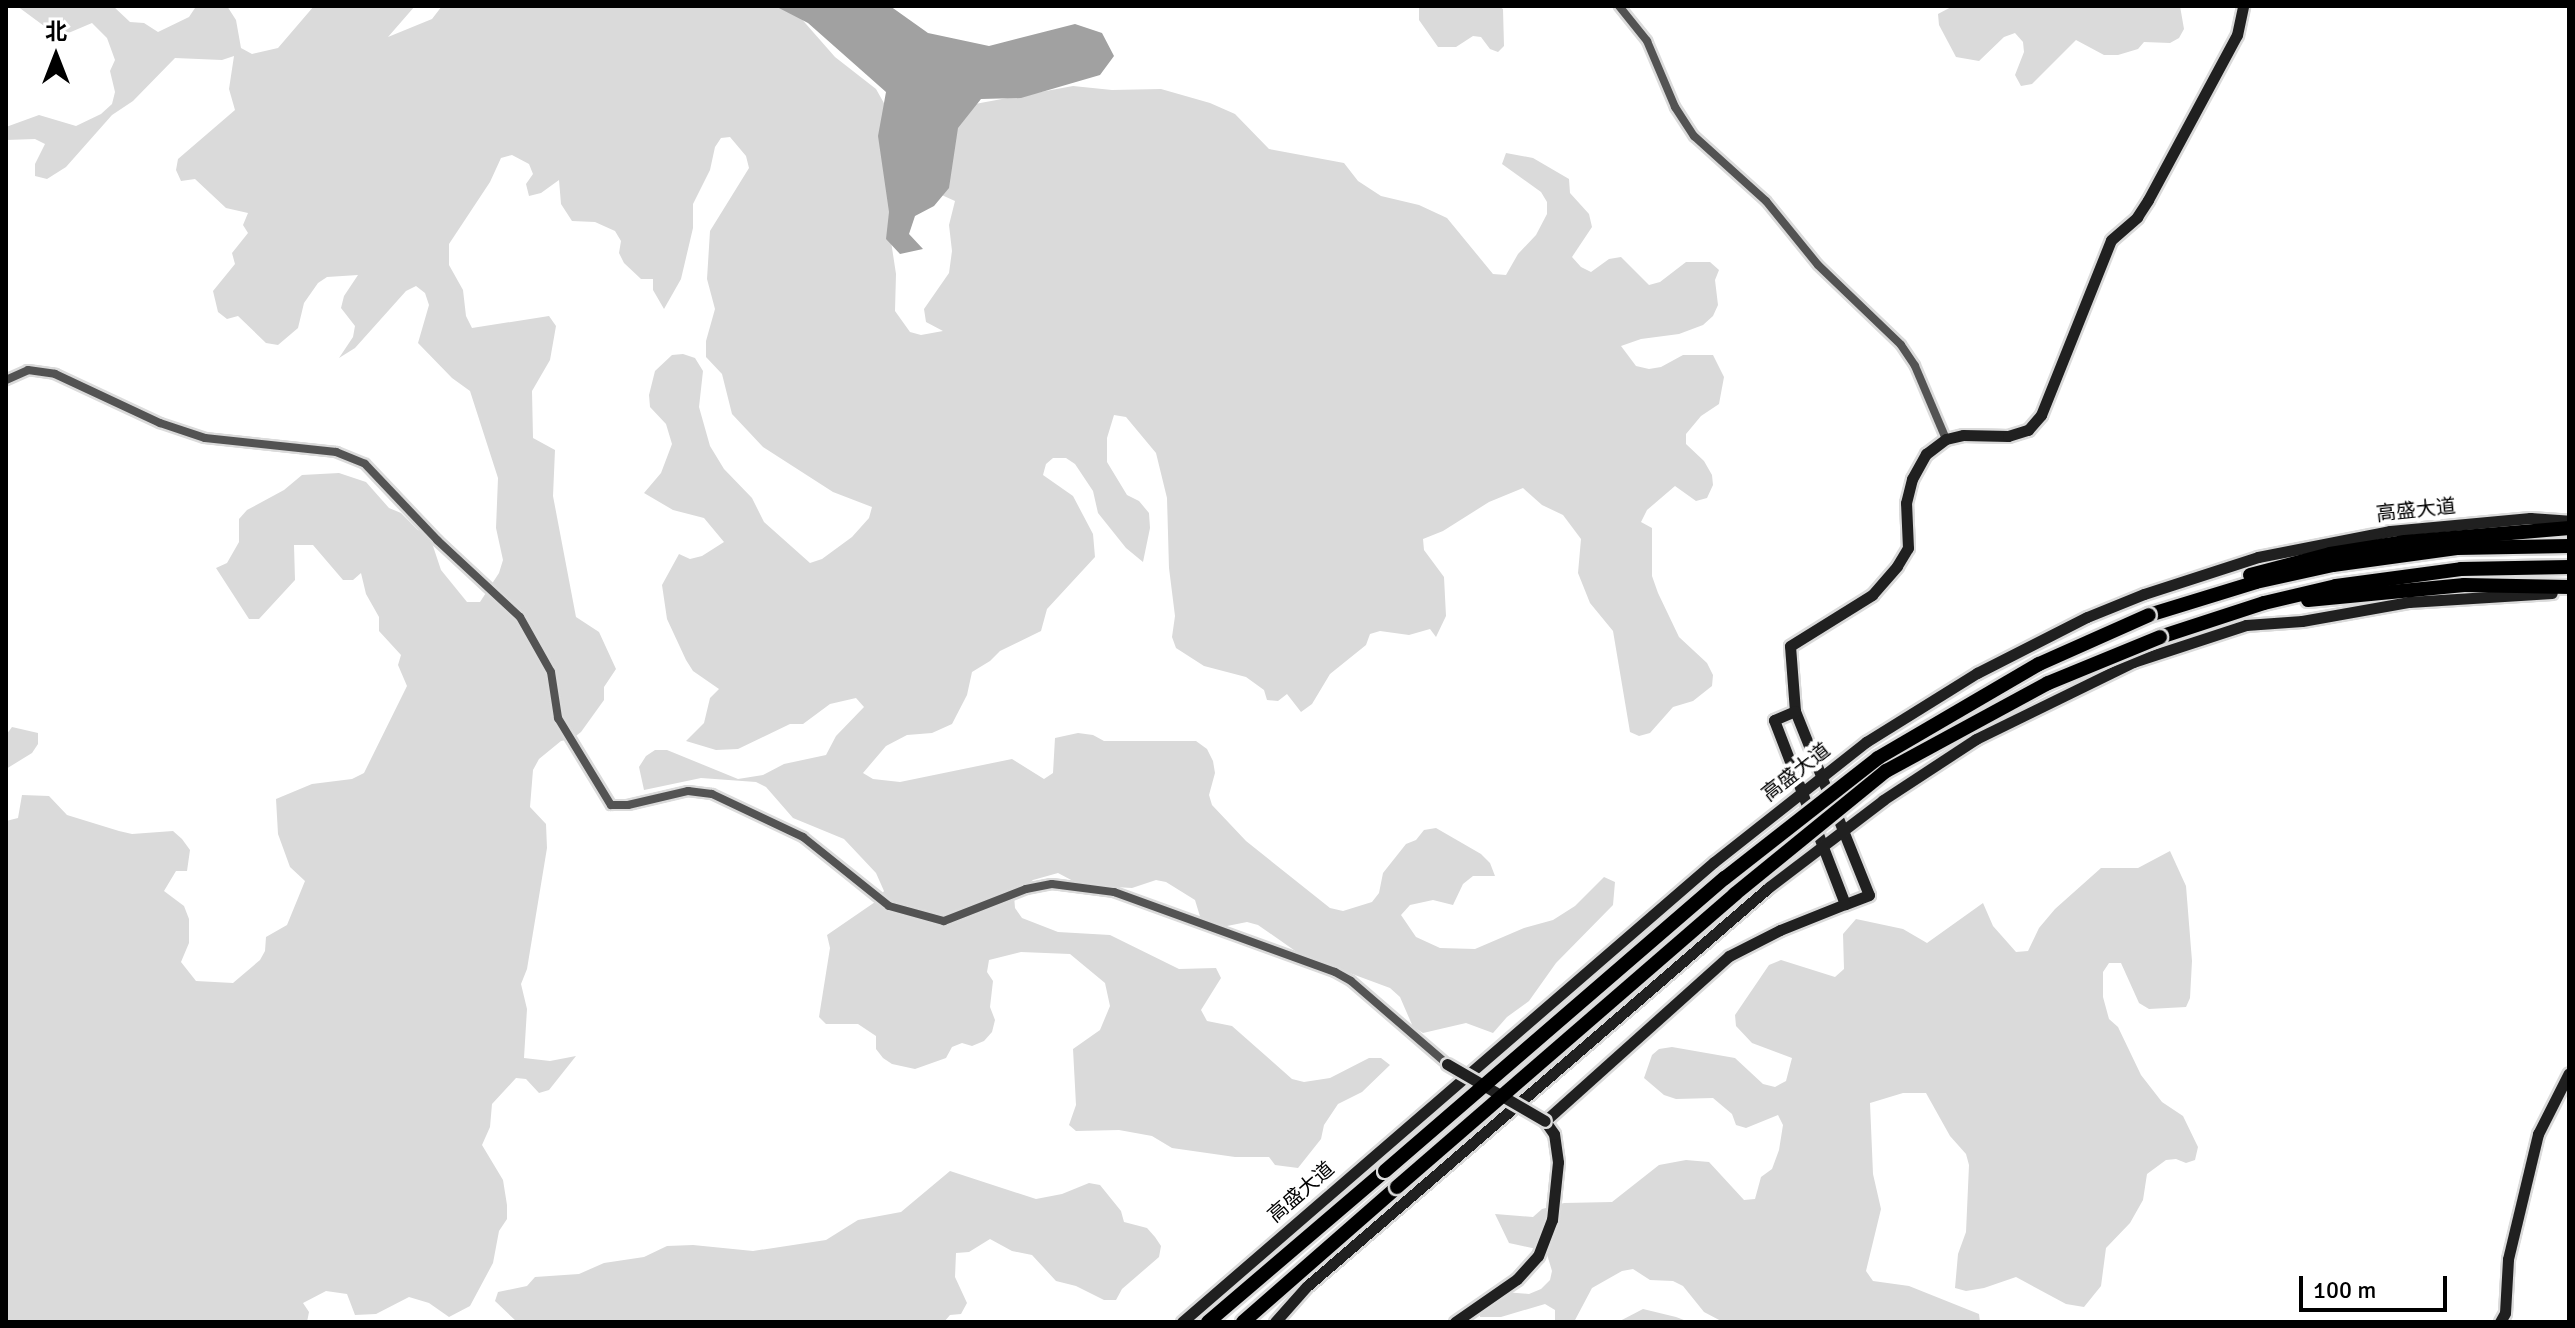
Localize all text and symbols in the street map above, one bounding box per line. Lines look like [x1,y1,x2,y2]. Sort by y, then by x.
north arrow [16,16,96,96]
text: 北 [45,18,67,45]
street label: 高盛大道 [2375,494,2457,526]
street label: 高盛大道 [1757,738,1835,806]
street label: 高盛大道 [1263,1157,1339,1227]
scale bar [2303,1260,2451,1310]
text: 100 m [2313,1275,2376,1305]

